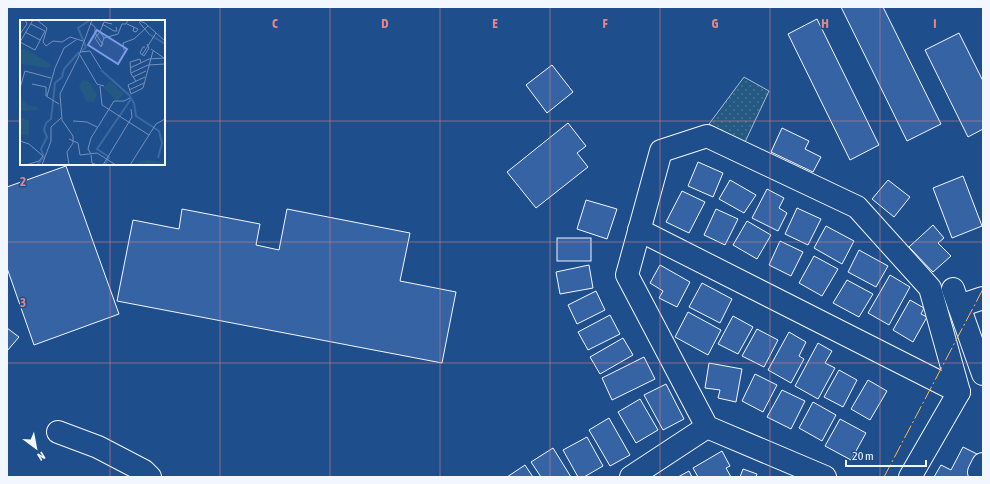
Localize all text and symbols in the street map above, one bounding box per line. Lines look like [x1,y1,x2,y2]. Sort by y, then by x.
text: C [272,16,278,31]
text: D [381,16,389,31]
text: E [492,16,498,31]
text: F [602,16,608,31]
text: G [712,16,719,31]
text: H [821,16,829,31]
text: I [933,16,937,31]
inset map [20,20,165,165]
text: 2 [20,174,26,189]
text: 3 [20,295,26,310]
north arrow [16,428,56,468]
scale bar [846,442,926,468]
text: 20 m [852,449,874,463]
text: N [35,450,47,463]

